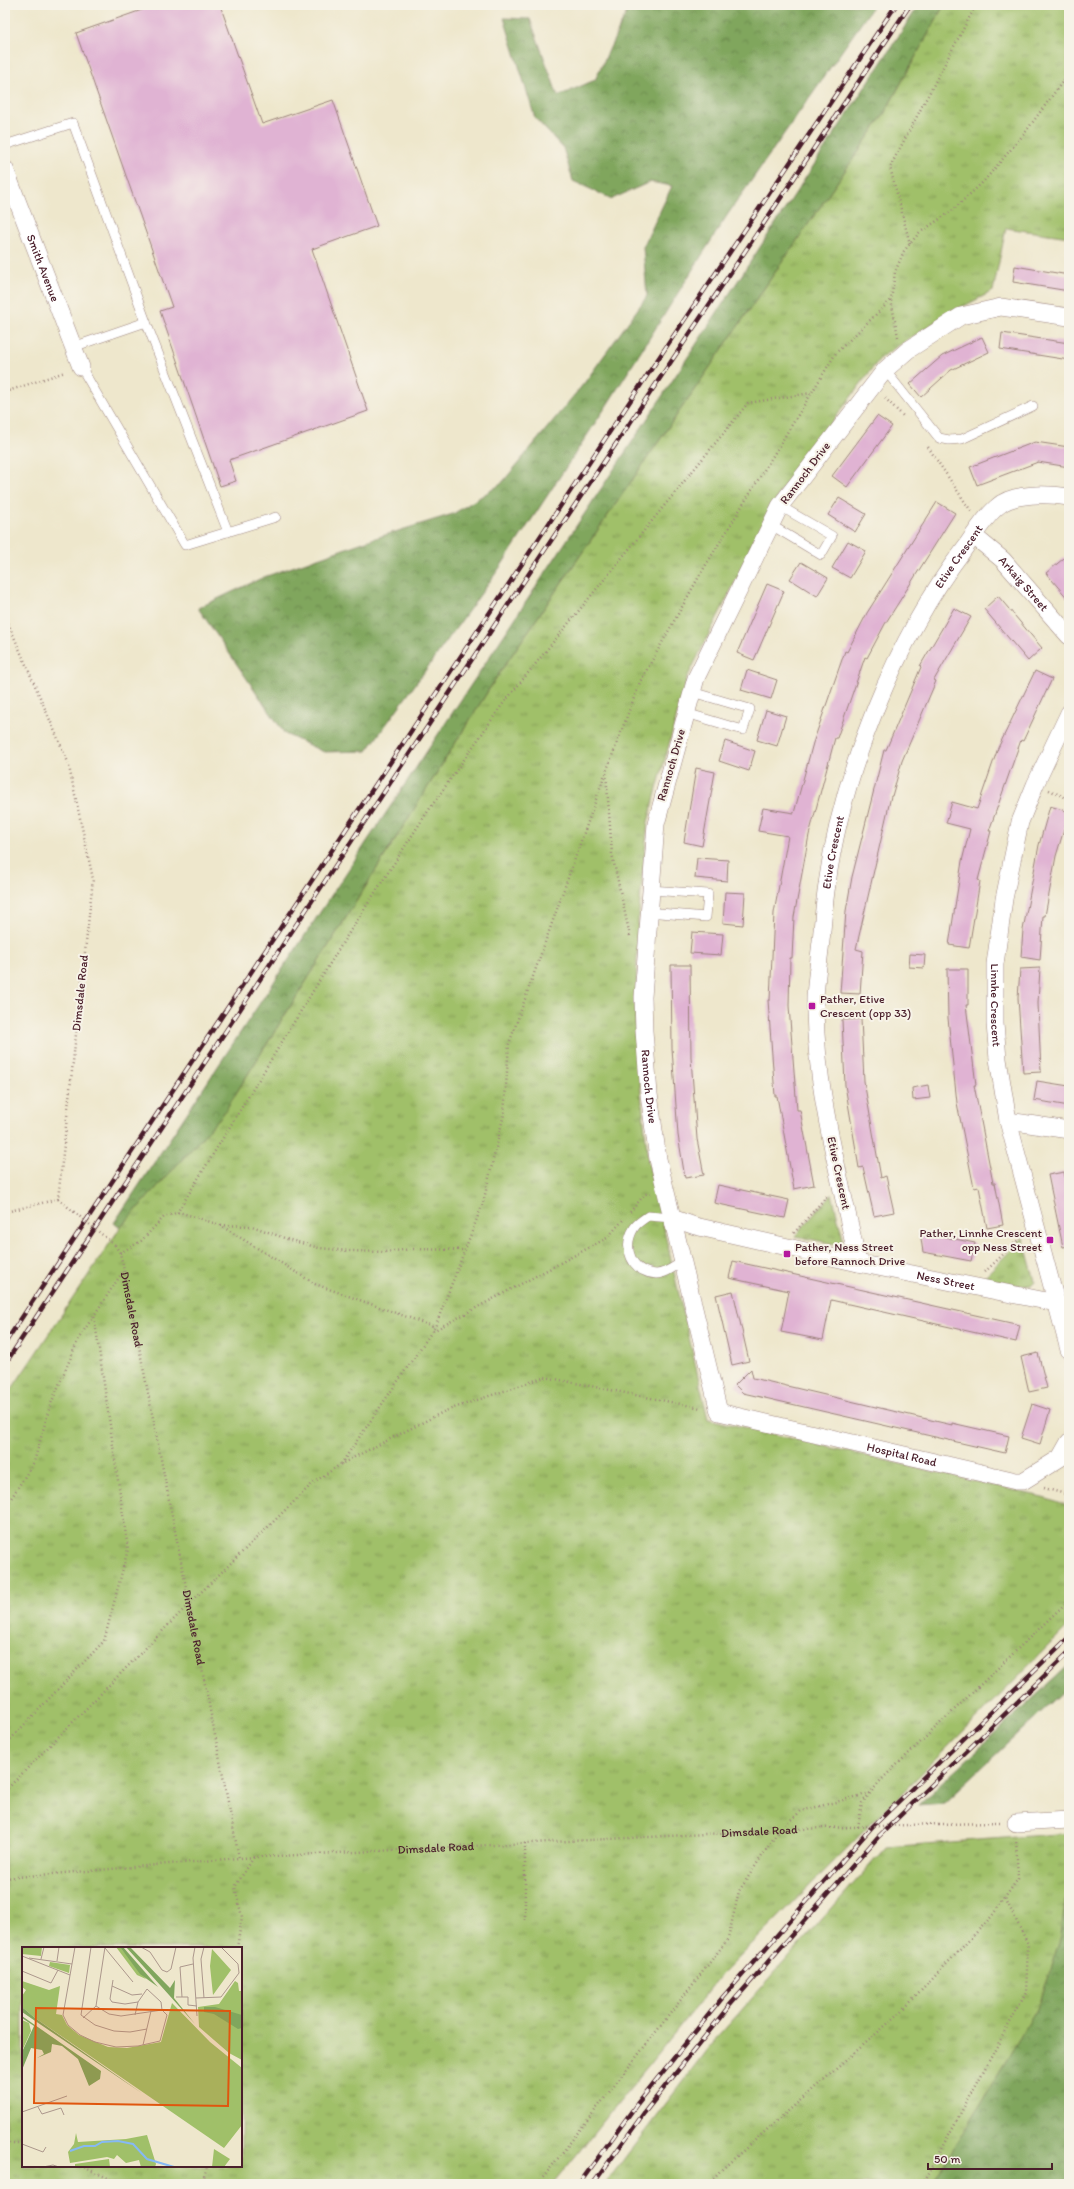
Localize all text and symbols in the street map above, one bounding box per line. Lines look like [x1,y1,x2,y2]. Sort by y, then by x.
street label: Smith Avenue [24,232,62,304]
street label: Rannoch Drive [777,439,833,507]
street label: Etive Crescent [932,522,986,591]
street label: Arkaig Street [996,553,1052,615]
street label: Rannoch Drive [654,727,688,803]
street label: Etive Crescent [819,814,847,890]
street label: Dimsdale Road [69,954,91,1032]
street label: Linnhe Crescent [988,964,1004,1048]
place label: Pather, Etive Crescent (opp 33) [820,992,911,1020]
marker: Pather, Etive Crescent (opp 33) [807,1001,817,1011]
street label: Rannoch Drive [638,1049,660,1125]
street label: Etive Crescent [824,1135,854,1211]
place label: Pather, Linnhe Crescent opp Ness Street [920,1226,1043,1254]
marker: Pather, Linnhe Crescent opp Ness Street [1045,1235,1055,1245]
place label: Pather, Ness Street before Rannoch Drive [795,1240,905,1268]
marker: Pather, Ness Street before Rannoch Drive [782,1249,792,1259]
street label: Ness Street [915,1268,977,1294]
street label: Dimsdale Road [117,1270,146,1349]
street label: Hospital Road [865,1440,939,1469]
street label: Dimsdale Road [180,1588,208,1667]
street label: Dimsdale Road [721,1822,798,1840]
street label: Dimsdale Road [397,1839,475,1857]
inset map [22,1947,242,2167]
scale bar [928,2145,1052,2171]
text: 50 m [934,2152,960,2166]

